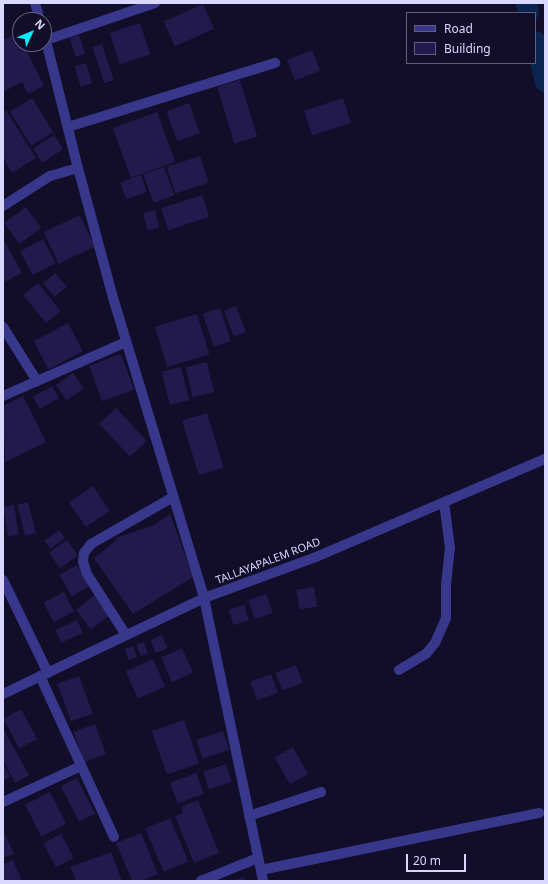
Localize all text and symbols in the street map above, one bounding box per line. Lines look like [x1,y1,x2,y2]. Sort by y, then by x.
north arrow [12,12,52,52]
legend [406,12,536,64]
text: N [32,16,49,32]
text: Road [444,20,473,37]
text: Building [444,40,491,57]
street label: TALLAYAPALEM ROAD [214,535,322,587]
scale bar [408,846,468,872]
text: 20 m [413,852,441,869]

